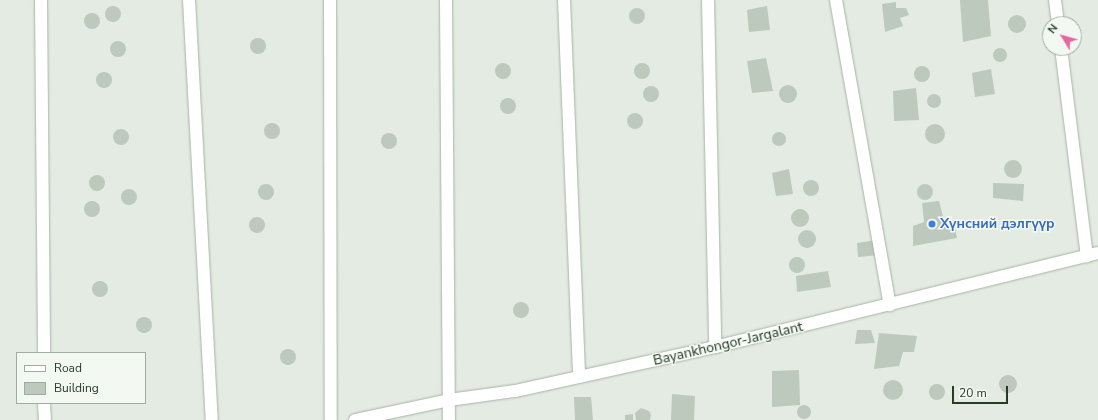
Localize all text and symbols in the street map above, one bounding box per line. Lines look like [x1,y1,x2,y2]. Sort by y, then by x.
north arrow [1042,16,1082,56]
text: N [1044,21,1061,37]
place label: Хүнсний дэлгүүр [940,216,1055,232]
marker: Хүнсний дэлгүүр [927,219,937,229]
street label: Bayankhongor-Jargalant [652,319,804,369]
legend [16,352,146,404]
text: Road [54,360,82,376]
scale bar [954,378,1010,404]
text: Building [54,380,99,396]
text: 20 m [959,385,987,401]

